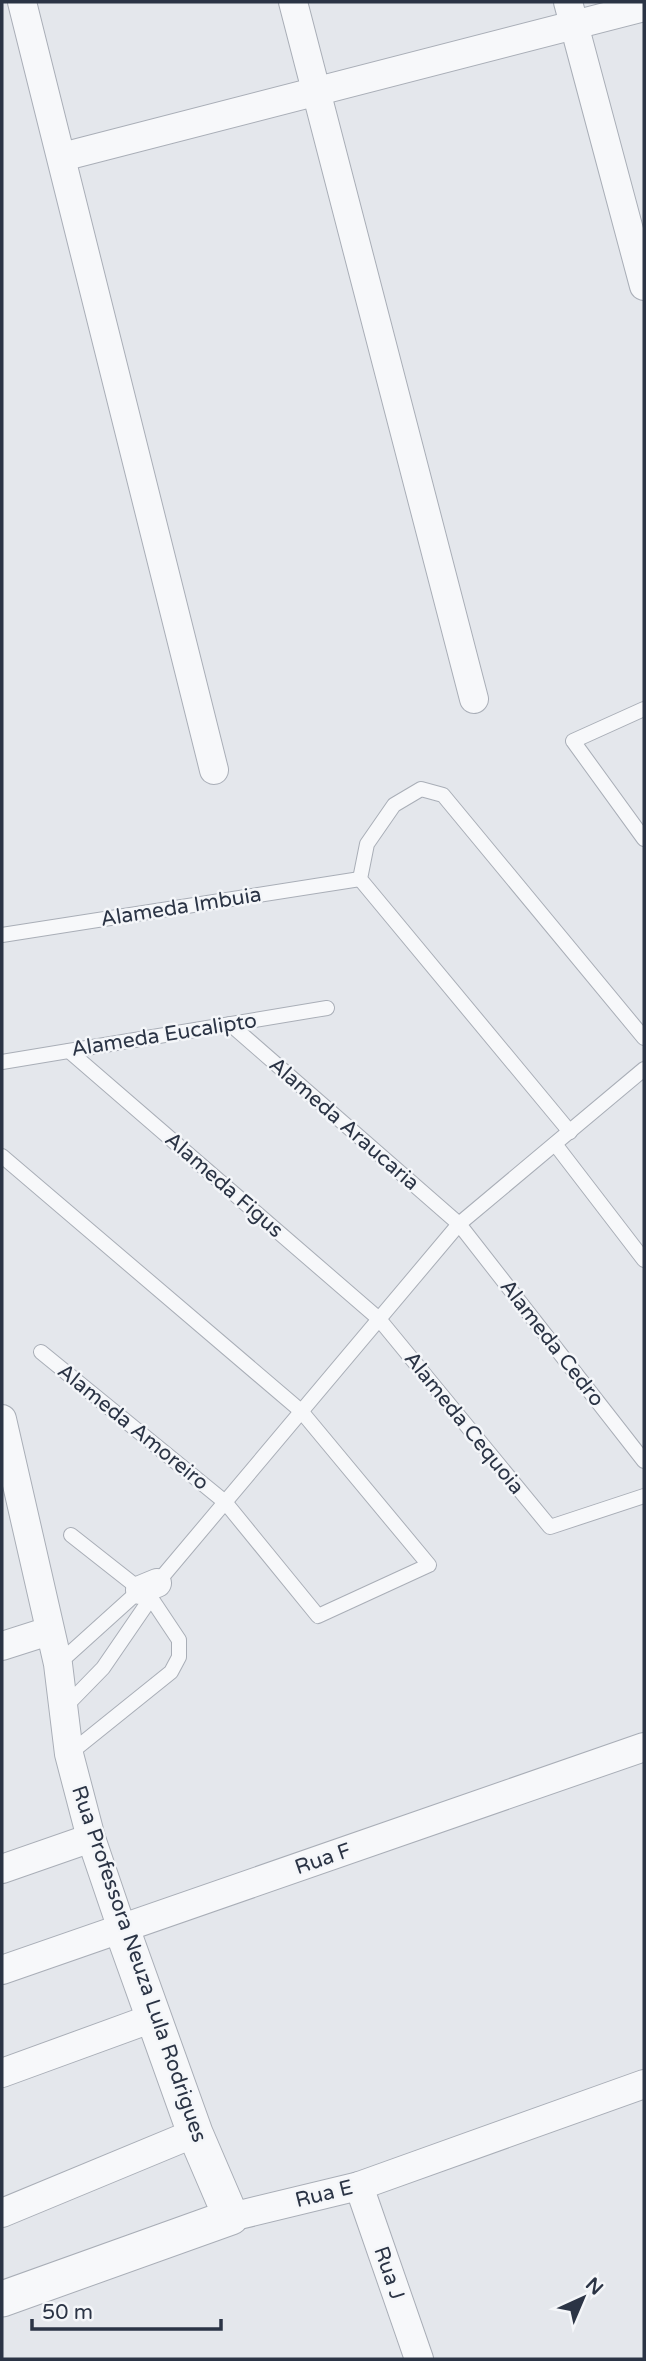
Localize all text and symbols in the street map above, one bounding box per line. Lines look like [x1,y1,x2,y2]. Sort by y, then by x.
street label: Alameda Imbuia [99,882,263,932]
street label: Alameda Eucalipto [69,1008,259,1062]
street label: Alameda Araucaria [264,1052,424,1196]
street label: Alameda Figus [160,1127,288,1243]
street label: Alameda Cedro [495,1275,609,1411]
street label: Alameda Cequoia [399,1347,529,1499]
street label: Alameda Amoreiro [52,1358,214,1496]
street label: Rua Professora Neuza Lula Rodrigues [66,1782,212,2146]
street label: Rua F [292,1838,355,1880]
street label: Rua E [293,2175,355,2213]
street label: Rua J [368,2243,410,2303]
north arrow [548,2263,618,2333]
text: N [581,2273,607,2300]
scale bar [32,2288,220,2332]
text: 50 m [42,2300,93,2325]

